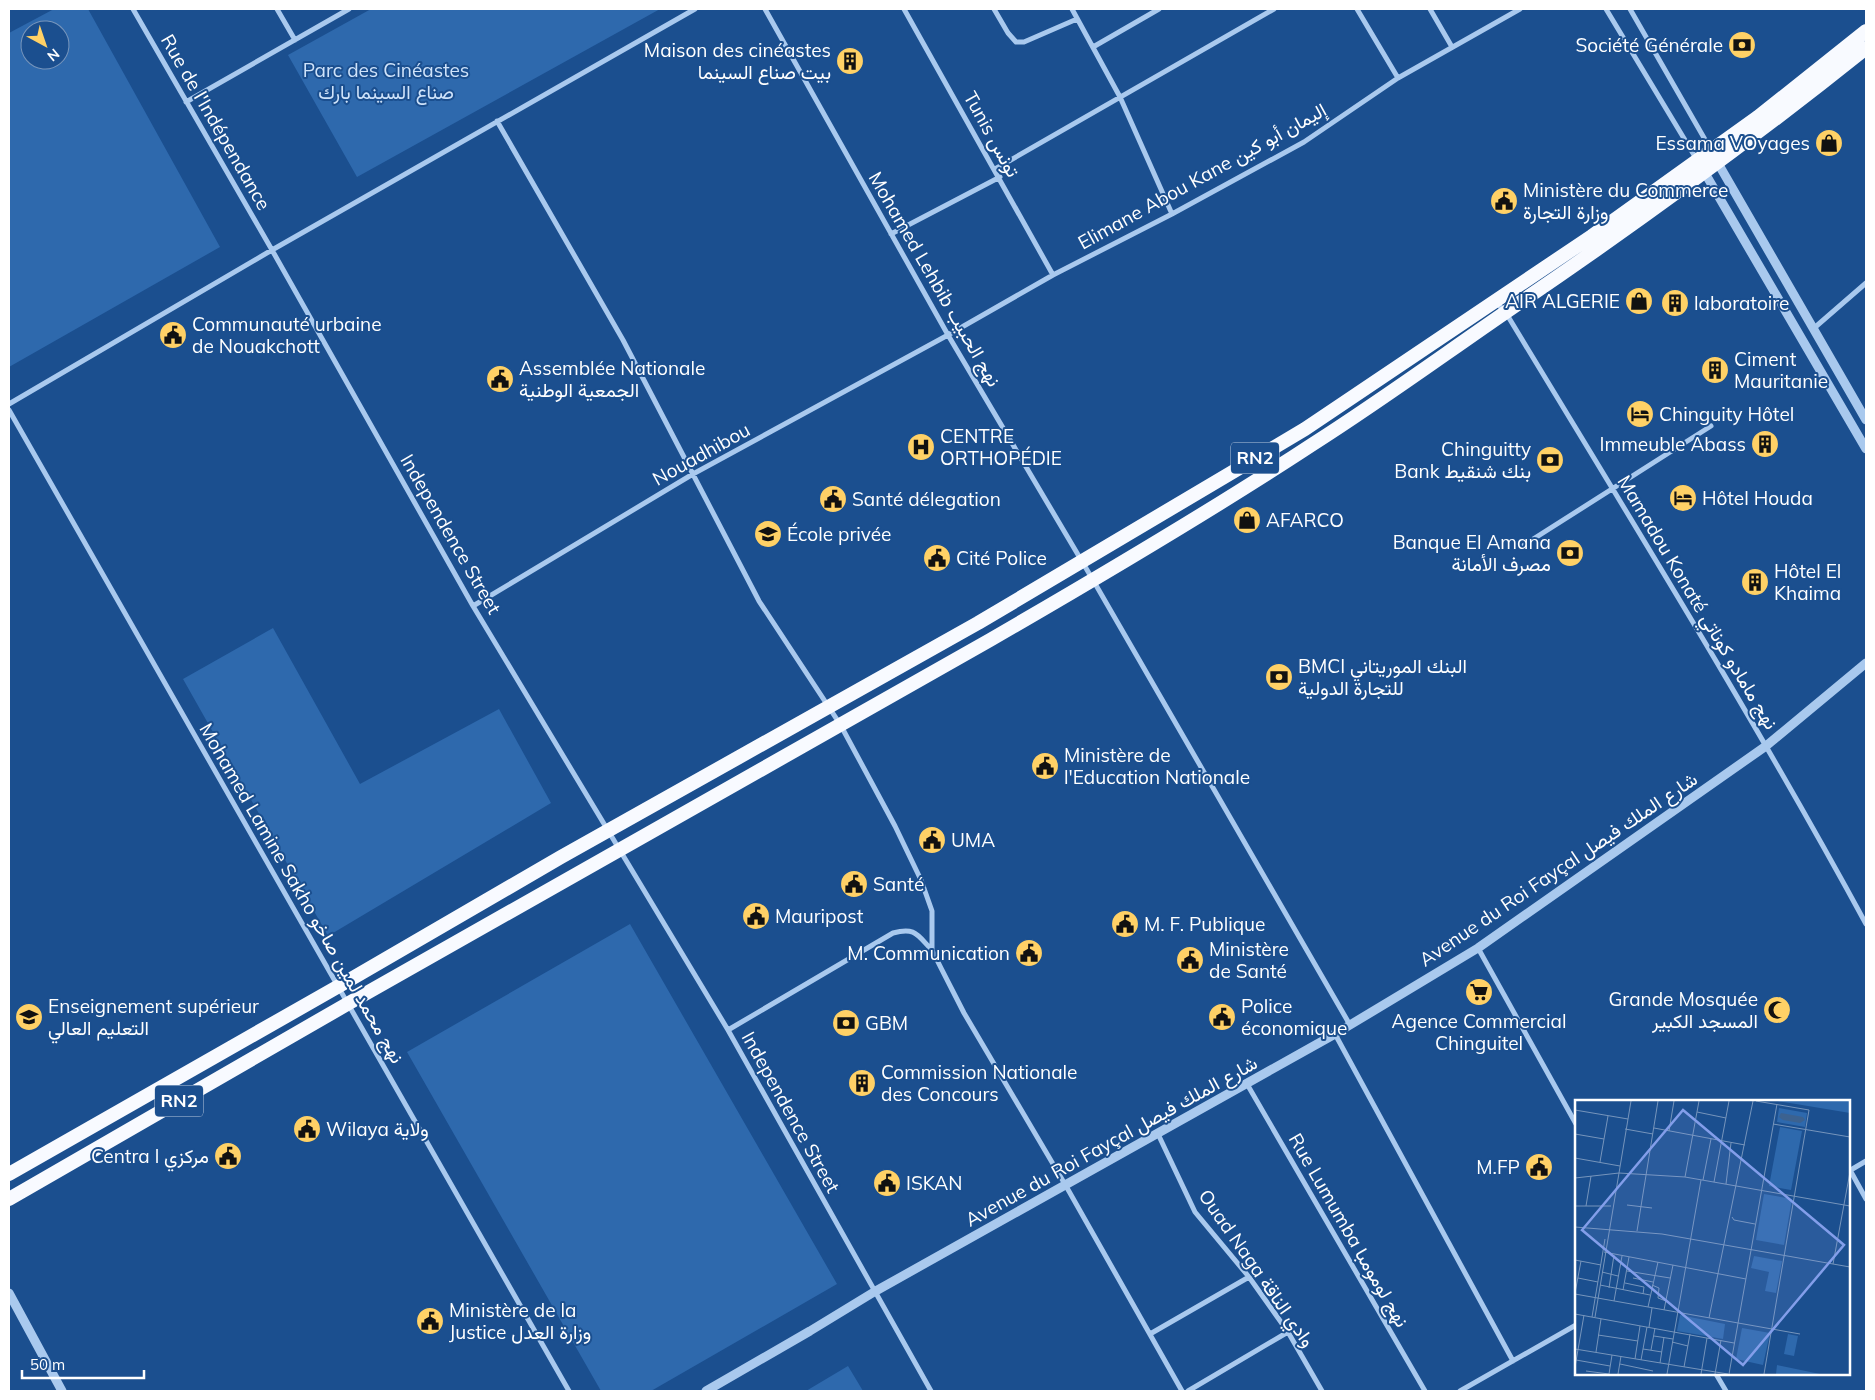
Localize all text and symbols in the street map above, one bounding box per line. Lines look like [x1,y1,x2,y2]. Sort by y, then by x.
north arrow [20,20,70,70]
street label: Rue de l'Indépendance [156,30,276,214]
bank icon: Société Générale [1727,30,1757,60]
place label: Société Générale [1575,33,1723,57]
place label: Maison des cinéastes بيت صناع السينما [644,38,831,85]
text: N [44,45,63,65]
building icon: Maison des cinéastes بيت صناع السينما [835,46,865,76]
park label: Parc des Cinéastes صناع السينما بارك [303,58,469,105]
street label: Tunis تونس [959,87,1025,181]
street label: Elimane Abou Kane إليمان أبو كين [1074,98,1331,255]
shop icon: Essama VOyages [1814,128,1844,158]
place label: Essama VOyages [1656,131,1810,155]
street label: Mohamed Lehbib نهج الحبيب [862,167,1006,392]
place label: Ministère du Commerce وزارة التجارة [1523,178,1728,224]
public building icon: Ministère du Commerce وزارة التجارة [1489,186,1519,216]
shop icon: AIR ALGERIE [1624,286,1654,316]
building icon: laboratoire [1660,288,1690,318]
place label: AIR ALGERIE [1505,289,1620,313]
place label: laboratoire [1694,291,1789,315]
place label: Communauté urbaine de Nouakchott [192,312,382,358]
public building icon: Communauté urbaine de Nouakchott [158,320,188,350]
place label: Ciment Mauritanie [1734,347,1828,393]
building icon: Ciment Mauritanie [1700,355,1730,385]
place label: Assemblée Nationale الجمعية الوطنية [519,356,705,402]
public building icon: Assemblée Nationale الجمعية الوطنية [485,364,515,394]
hotel icon: Chinguity Hôtel [1625,399,1655,429]
place label: Chinguity Hôtel [1659,402,1794,426]
street label: Nouadhibou [648,417,754,491]
place label: CENTRE ORTHOPÉDIE [940,424,1062,470]
building icon: Immeuble Abass [1750,429,1780,459]
hospital icon: CENTRE ORTHOPÉDIE [906,432,936,462]
place label: Immeuble Abass [1600,432,1746,456]
place label: Chinguitty Bank بنك شنقيط [1394,437,1531,483]
road number: RN2 [1231,442,1279,473]
bank icon: Chinguitty Bank بنك شنقيط [1535,445,1565,475]
street label: Independence Street [395,450,507,618]
street label: Mamadou Konaté نهج مامادو كوناتي [1609,471,1784,735]
hotel icon: Hôtel Houda [1668,483,1698,513]
public building icon: Santé délegation [818,484,848,514]
place label: Hôtel Houda [1702,486,1813,510]
place label: Santé délegation [852,487,1001,511]
shop icon: AFARCO [1232,505,1262,535]
place label: AFARCO [1266,508,1344,532]
school or university icon: École privée [753,519,783,549]
place label: École privée [787,522,891,546]
place label: Banque El Amana مصرف الأمانة [1393,530,1551,576]
bank icon: Banque El Amana مصرف الأمانة [1555,538,1585,568]
public building icon: Cité Police [922,543,952,573]
place label: Cité Police [956,546,1047,570]
place label: Hôtel El Khaima [1774,559,1841,605]
building icon: Hôtel El Khaima [1740,567,1770,597]
place label: BMCI البنك الموريتاني للتجارة الدولية [1298,654,1467,700]
bank icon: BMCI البنك الموريتاني للتجارة الدولية [1264,662,1294,692]
street label: Mohamed Lamine Sakho نهج محمد لمين صاخو [193,719,410,1068]
place label: Ministère de l'Education Nationale [1064,743,1250,789]
public building icon: Ministère de l'Education Nationale [1030,751,1060,781]
street label: Avenue du Roi Fayçal شارع الملك فيصل [1414,767,1702,972]
public building icon: UMA [917,825,947,855]
place label: UMA [951,828,995,852]
public building icon: Santé [839,869,869,899]
place label: Santé [873,872,924,896]
public building icon: Mauripost [741,901,771,931]
place label: Mauripost [775,904,864,928]
public building icon: M. F. Publique [1110,909,1140,939]
place label: M. F. Publique [1144,912,1265,936]
place label: Ministère de Santé [1209,937,1289,983]
public building icon: M. Communication [1014,938,1044,968]
place label: M. Communication [847,941,1010,965]
public building icon: Ministère de Santé [1175,945,1205,975]
supermarket icon: Agence Commercial Chinguitel [1464,977,1494,1007]
place label: Grande Mosquée المسجد الكبير [1608,987,1758,1033]
place label: Enseignement supérieur التعليم العالي [48,994,259,1044]
place label: Police économique [1241,994,1347,1040]
mosque icon: Grande Mosquée المسجد الكبير [1762,995,1792,1025]
school or university icon: Enseignement supérieur التعليم العالي [14,1002,44,1032]
public building icon: Police économique [1207,1002,1237,1032]
bank icon: GBM [831,1008,861,1038]
place label: Agence Commercial Chinguitel [1392,1009,1566,1055]
place label: GBM [865,1011,908,1035]
street label: Independence Street [737,1027,845,1197]
street label: Avenue du Roi Fayçal شارع الملك فيصل [961,1050,1262,1232]
place label: Commission Nationale des Concours [881,1060,1077,1106]
building icon: Commission Nationale des Concours [847,1068,877,1098]
road number: RN2 [155,1086,203,1116]
inset map [1575,1100,1850,1375]
public building icon: Wilaya ولاية [292,1114,322,1144]
place label: Wilaya ولاية [326,1117,429,1141]
street label: Rue Lumumba نهج لومومبا [1282,1129,1414,1332]
public building icon: Centra l مركزي [213,1141,243,1171]
place label: Centra l مركزي [91,1144,209,1172]
public building icon: M.FP [1524,1152,1554,1182]
place label: M.FP [1476,1155,1520,1179]
public building icon: ISKAN [872,1168,902,1198]
place label: ISKAN [906,1171,962,1195]
street label: Ouad Naga وادي الناقة [1190,1185,1320,1354]
place label: Ministère de la Justice وزارة العدل [449,1298,591,1344]
public building icon: Ministère de la Justice وزارة العدل [415,1306,445,1336]
scale bar [22,1348,145,1380]
text: 50 m [30,1355,65,1374]

